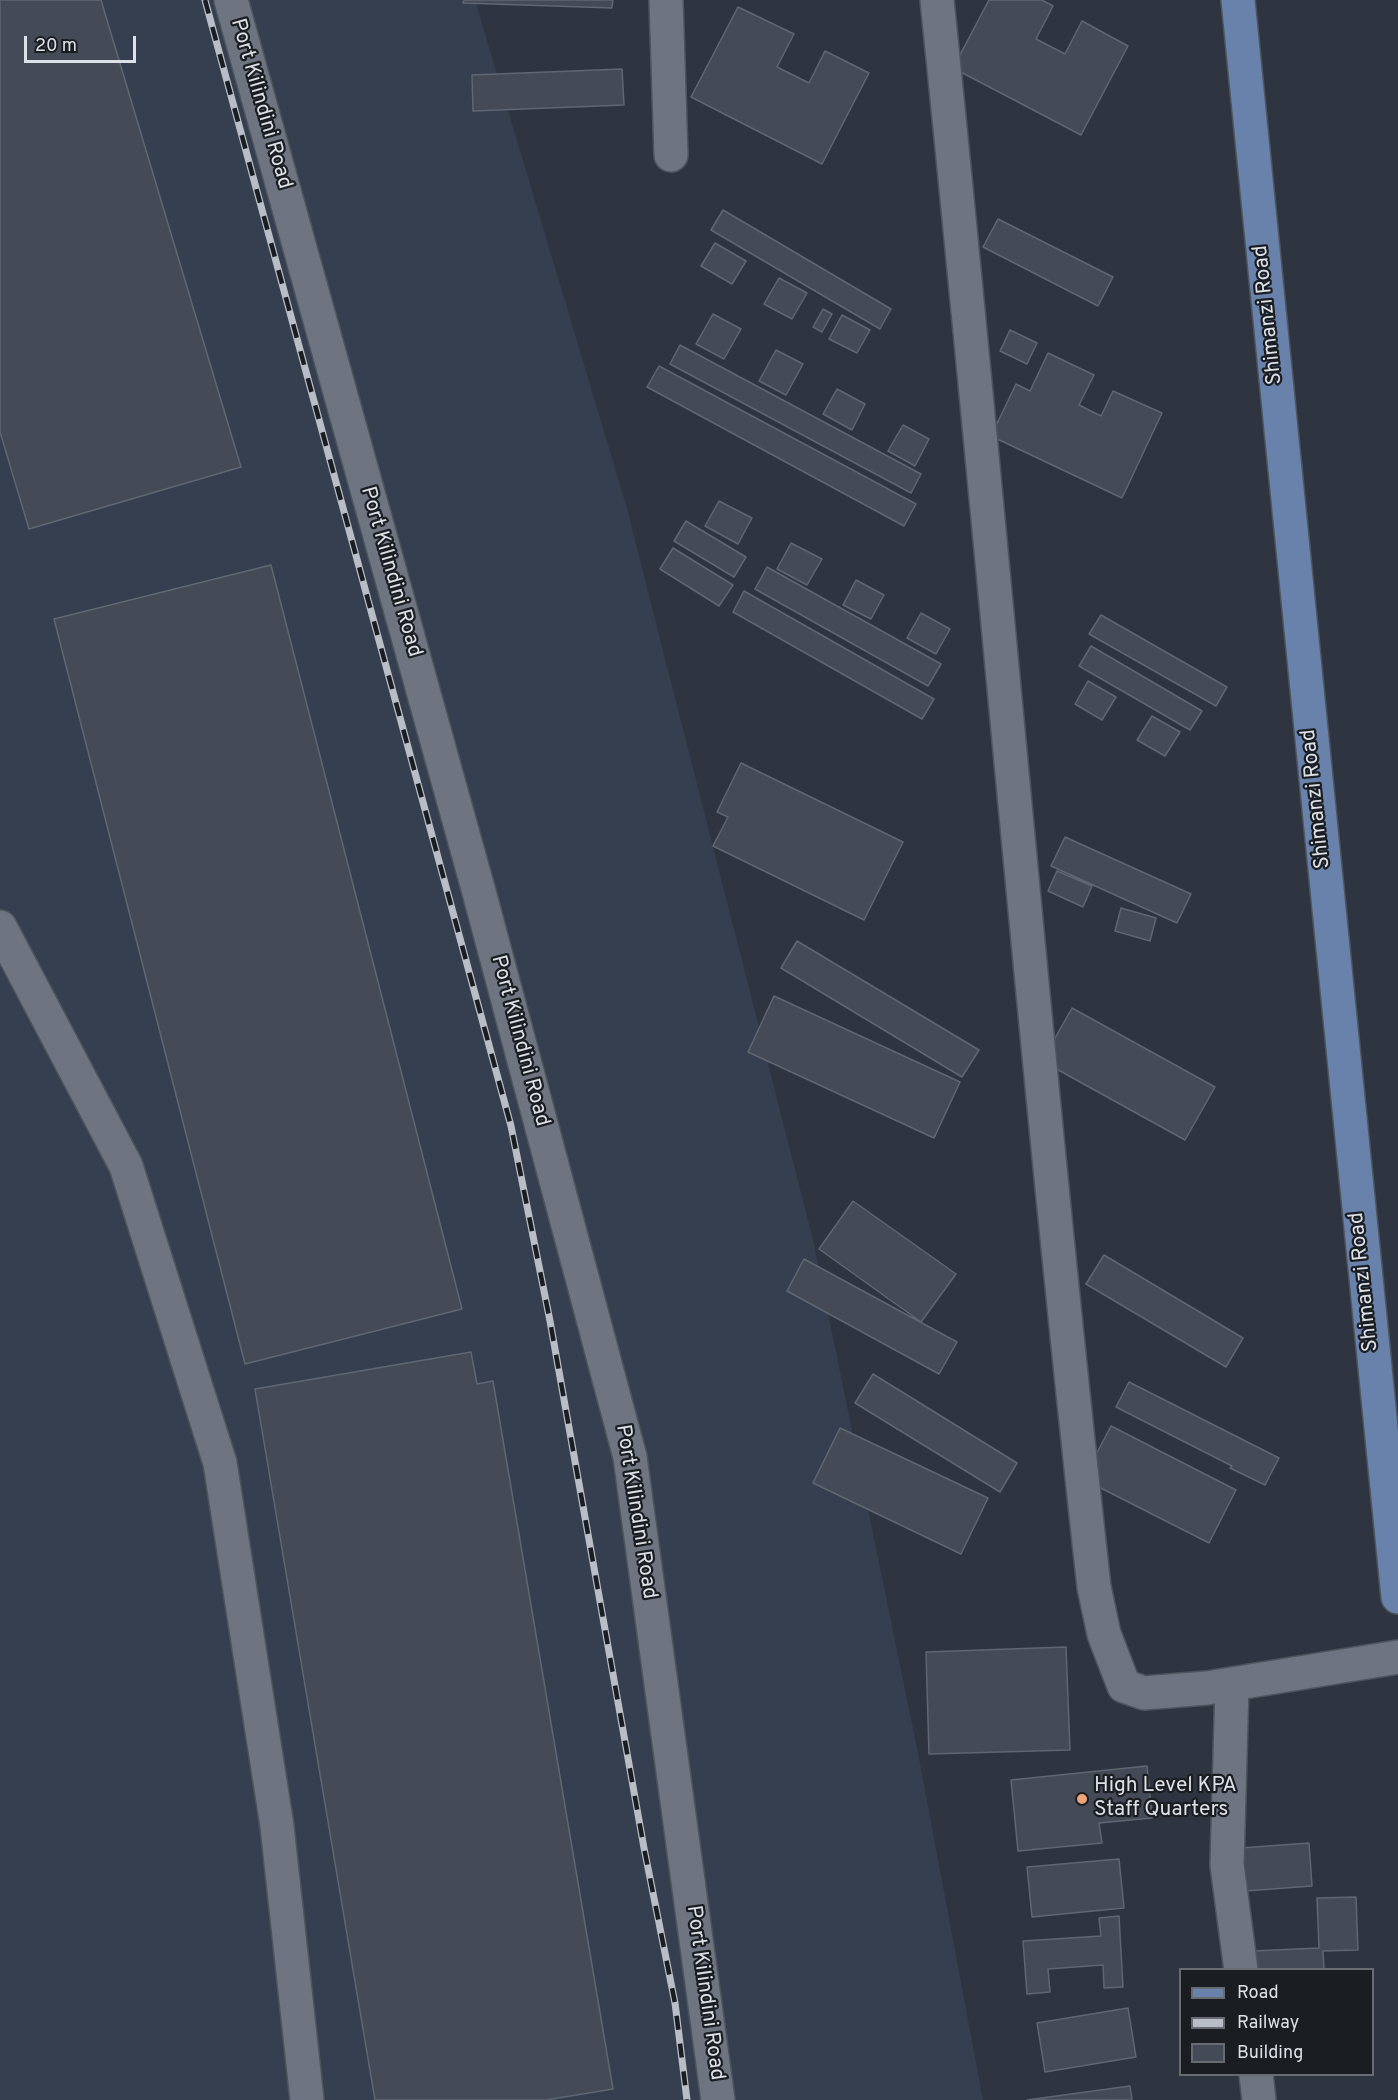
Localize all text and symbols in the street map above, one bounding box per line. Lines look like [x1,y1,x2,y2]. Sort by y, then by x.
street label: Port Kilindini Road [224,16,296,192]
scale bar [27,24,140,62]
text: 20 m [35,35,77,58]
street label: Shimanzi Road [1249,244,1289,386]
street label: Port Kilindini Road [354,484,426,660]
street label: Shimanzi Road [1297,728,1337,870]
street label: Port Kilindini Road [484,953,554,1129]
street label: Shimanzi Road [1345,1211,1385,1353]
street label: Port Kilindini Road [609,1423,661,1601]
place label: High Level KPA Staff Quarters [1094,1774,1237,1824]
marker: High Level KPA Staff Quarters [1075,1792,1089,1806]
street label: Port Kilindini Road [679,1904,729,2082]
legend [1179,1968,1374,2076]
text: Road [1237,1982,1279,2005]
text: Railway [1237,2012,1299,2035]
text: Building [1237,2042,1303,2065]

